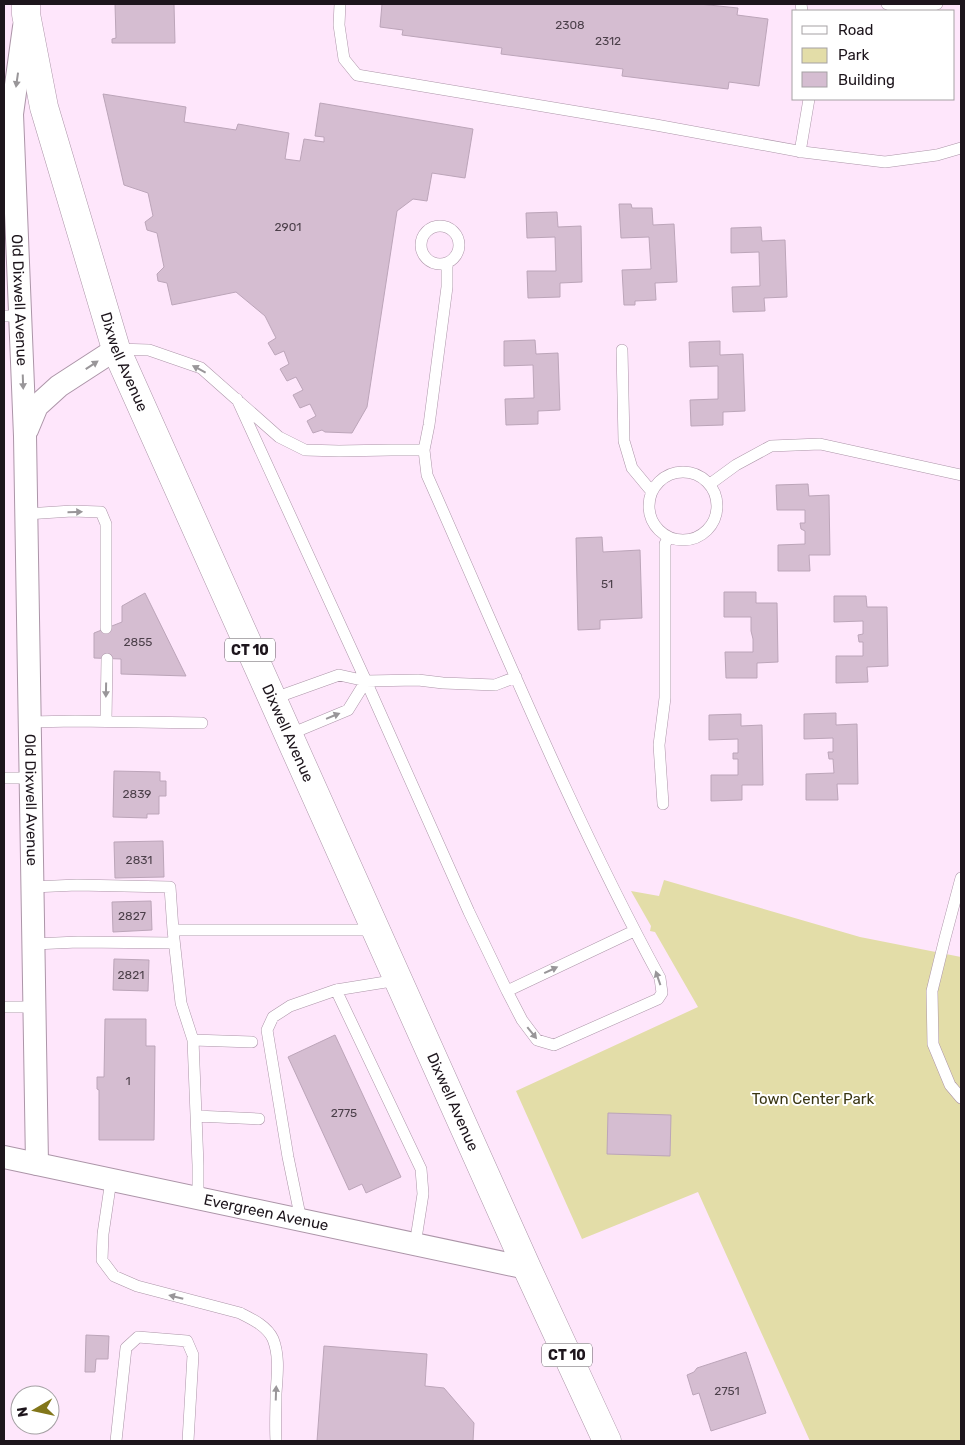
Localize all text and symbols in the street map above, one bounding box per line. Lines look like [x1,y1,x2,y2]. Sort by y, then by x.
legend [792,10,955,100]
house number: 2308 [555,18,585,32]
text: Road [838,21,874,39]
house number: 2312 [595,34,621,48]
text: Park [838,46,869,64]
text: Building [838,71,895,89]
one-way arrow [13,72,21,88]
house number: 2901 [275,220,301,234]
street label: Old Dixwell Avenue [8,234,31,366]
street label: Dixwell Avenue [97,310,152,414]
one-way arrow [86,360,99,369]
one-way arrow [191,365,206,373]
one-way arrow [19,374,27,390]
one-way arrow [67,508,83,516]
house number: 51 [601,577,613,591]
house number: 2855 [124,635,152,649]
road number: CT 10 [225,638,275,662]
street label: Dixwell Avenue [258,681,318,785]
one-way arrow [102,682,110,698]
one-way arrow [326,712,341,720]
street label: Old Dixwell Avenue [21,734,41,866]
house number: 2839 [122,787,152,801]
house number: 2831 [126,853,152,867]
house number: 2827 [118,909,146,923]
one-way arrow [544,966,558,974]
house number: 2821 [118,968,144,982]
one-way arrow [654,970,662,985]
one-way arrow [527,1026,538,1039]
street label: Dixwell Avenue [423,1050,482,1154]
house number: 1 [125,1074,131,1088]
park label: Town Center Park [752,1090,874,1108]
house number: 2775 [331,1106,357,1120]
street label: Evergreen Avenue [202,1191,330,1235]
one-way arrow [169,1292,184,1300]
road number: CT 10 [542,1344,592,1366]
one-way arrow [273,1384,281,1400]
house number: 2751 [714,1384,740,1398]
north arrow [10,1385,60,1435]
text: N [13,1406,32,1418]

